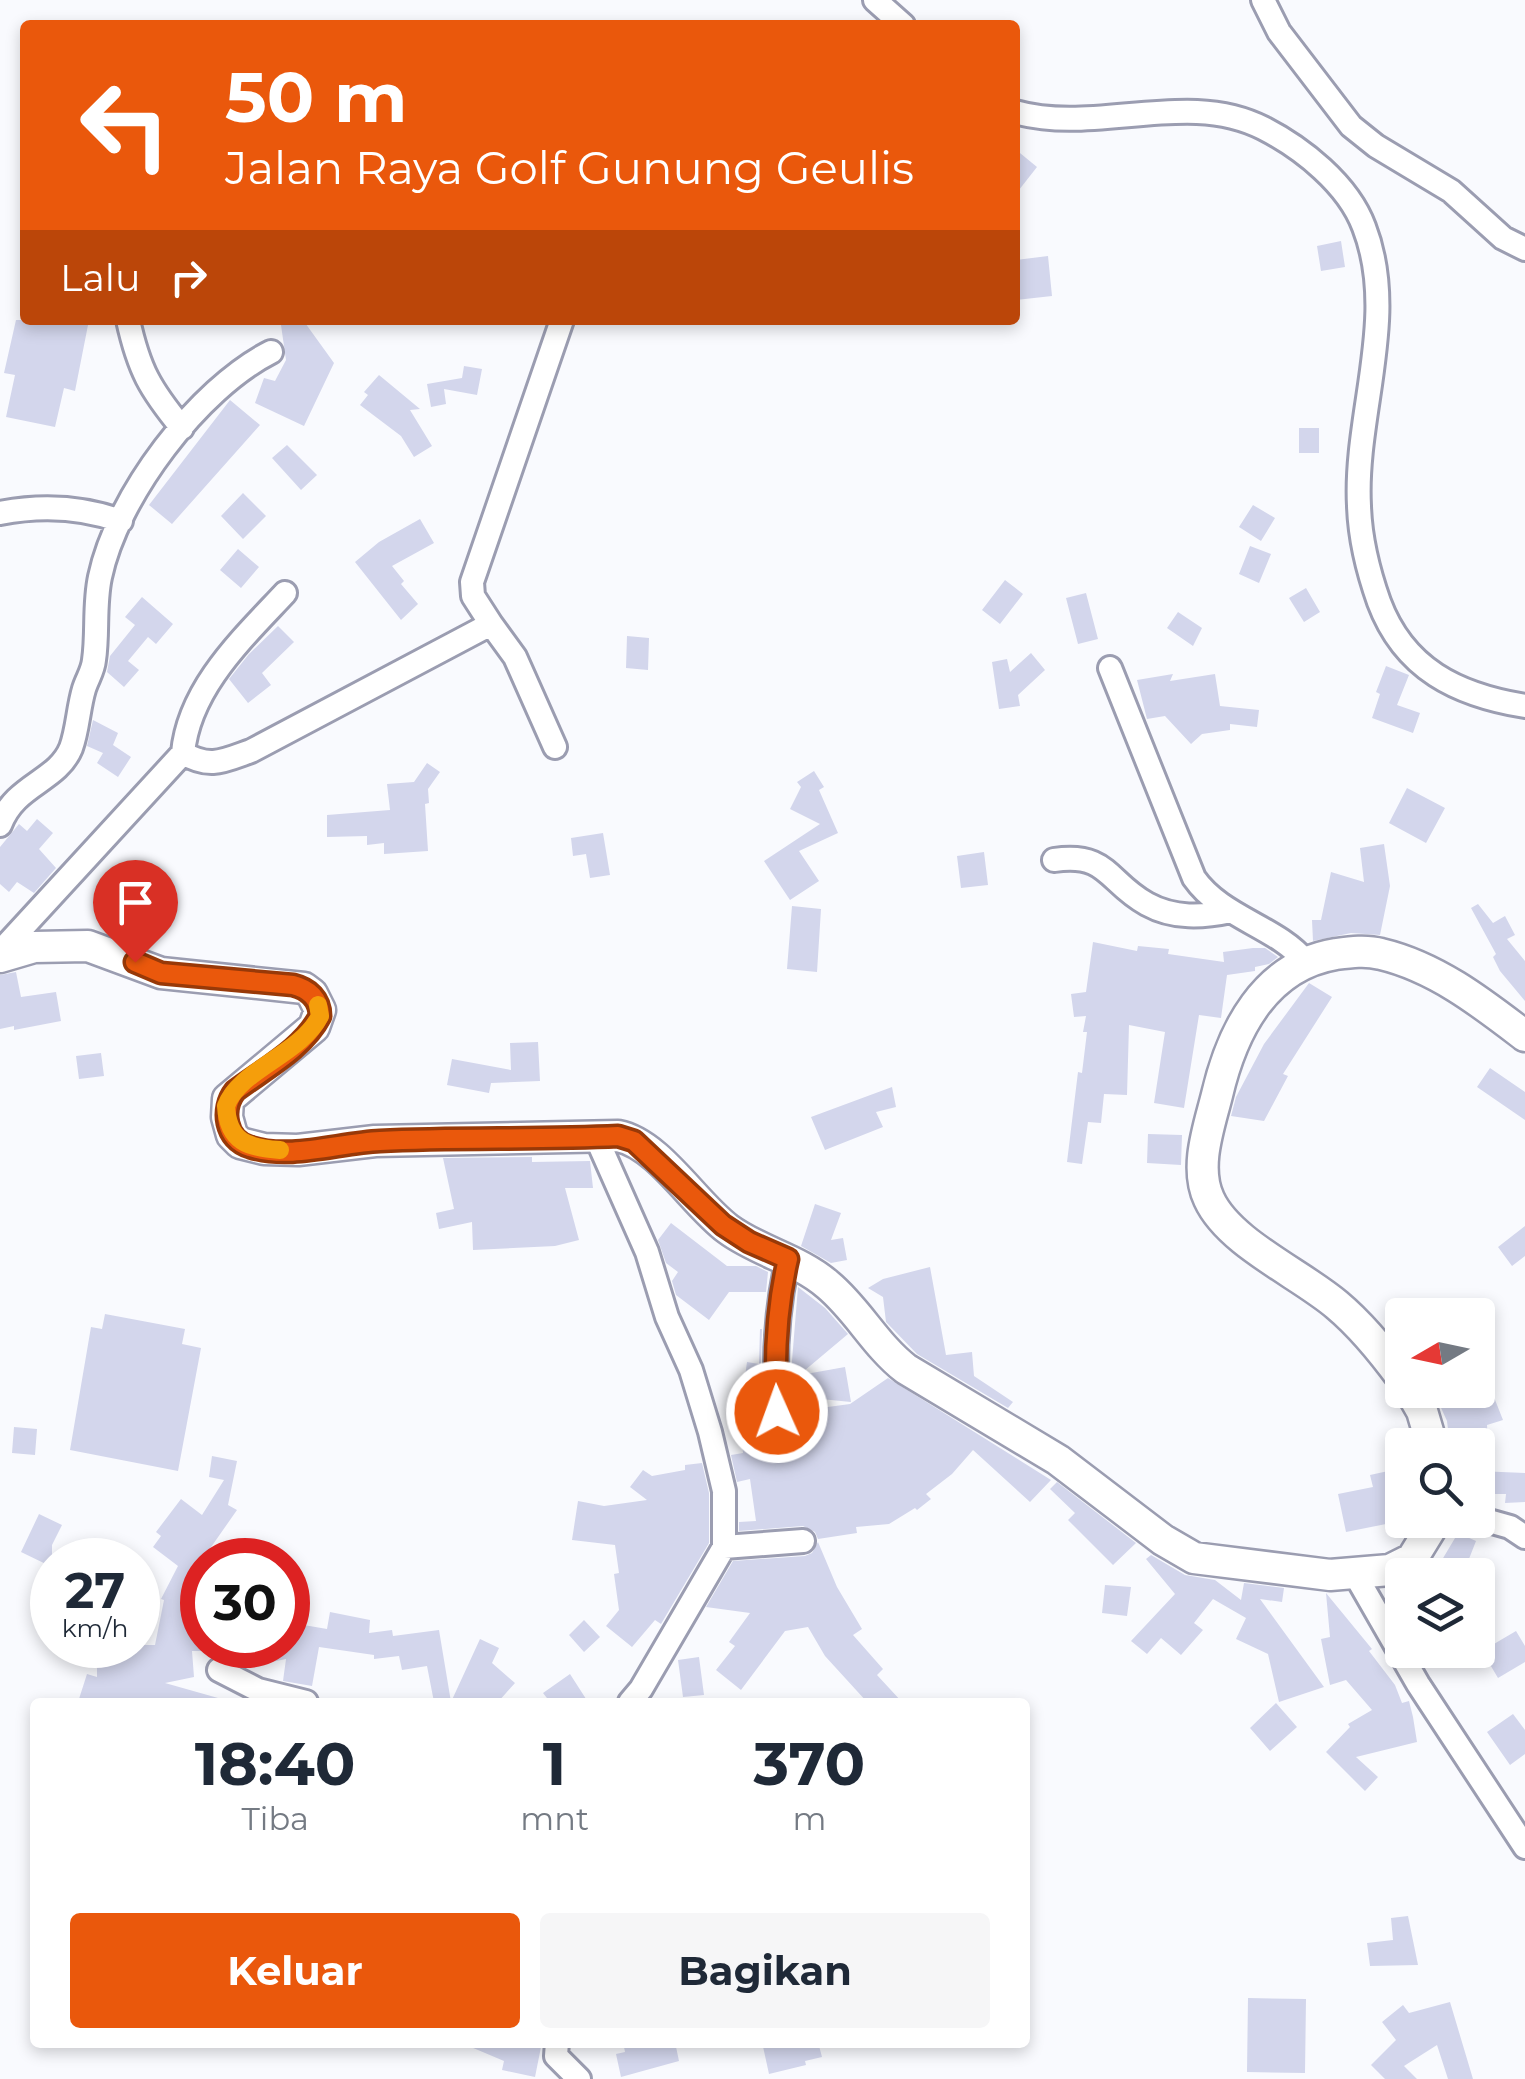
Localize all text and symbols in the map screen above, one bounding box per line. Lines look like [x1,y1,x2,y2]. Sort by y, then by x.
text: 50 m [225,54,407,140]
icon: left [60,60,190,190]
text: Jalan Raya Golf Gunung Geulis [225,140,914,195]
icon: right [161,250,216,305]
text: Lalu [60,254,141,301]
pin [93,860,178,963]
icon: arrive [108,875,163,930]
north arrow [1385,1298,1495,1408]
map controls [1385,1298,1495,1668]
position arrow [725,1360,829,1464]
button: search [1385,1428,1495,1538]
speed limit sign: 30 [180,1538,310,1668]
button: layers [1385,1558,1495,1668]
text: 27 [65,1560,125,1621]
text: km/h [62,1613,128,1643]
text: 18:40 [195,1727,356,1800]
text: 1 [543,1727,566,1800]
text: 370 [754,1727,865,1800]
text: Tiba [241,1799,309,1838]
text: mnt [520,1799,589,1838]
text: m [792,1799,826,1838]
button: Keluar [70,1913,520,2028]
button: Bagikan [540,1913,990,2028]

